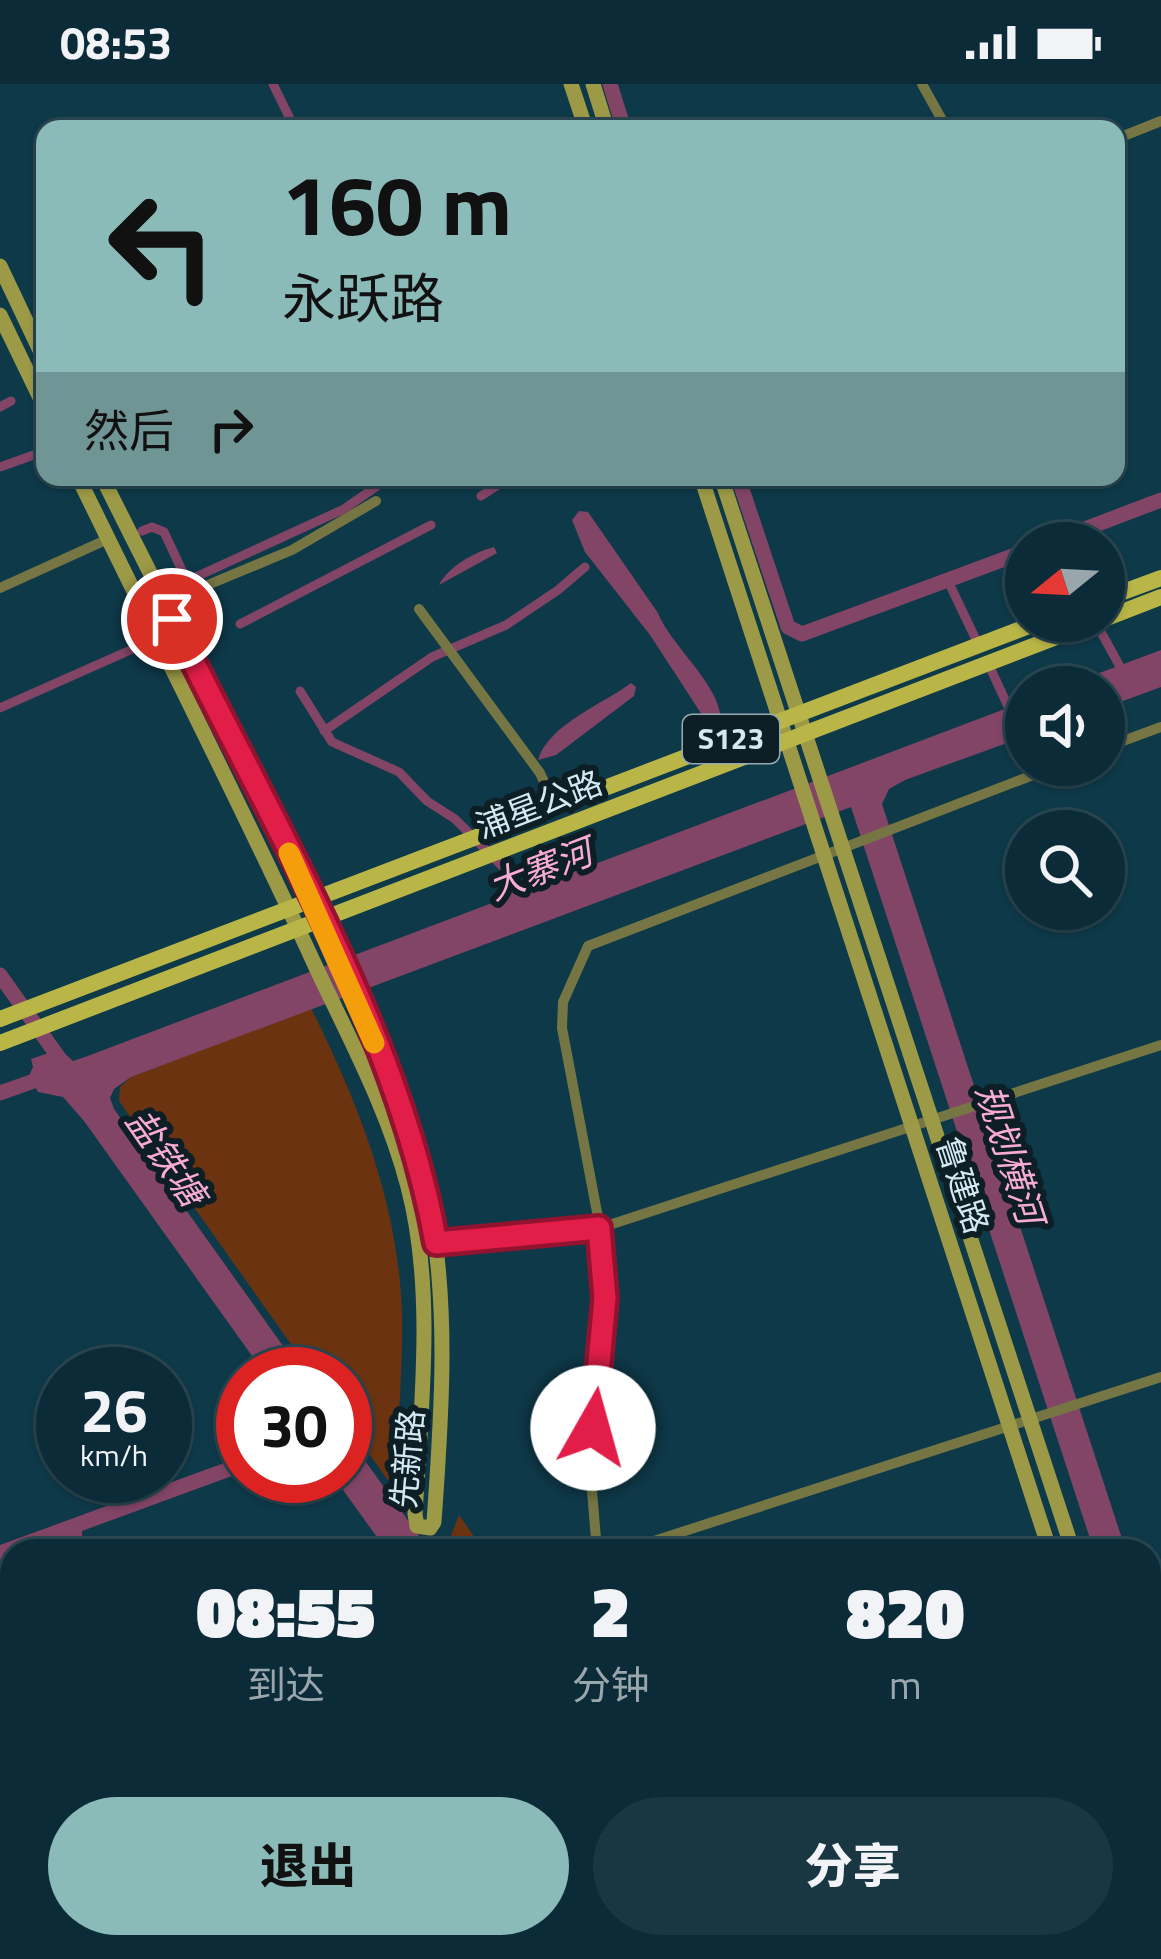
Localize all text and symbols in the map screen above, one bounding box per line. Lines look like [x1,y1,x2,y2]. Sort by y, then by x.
text: 08:53 [60,8,172,76]
text: 160 m [282,140,512,268]
icon: left [84,168,240,324]
text: 永跃路 [282,257,444,339]
text: 然后 [84,396,174,464]
icon: right [198,396,264,462]
north arrow [1005,522,1125,642]
map controls [1005,522,1125,930]
pin [121,568,223,670]
icon: arrive [139,586,205,652]
button: sound [1005,666,1125,786]
road number: S123 [683,715,779,763]
street label: 浦星公路 [468,757,610,851]
button: search [1005,810,1125,930]
water label: 大寨河 [480,821,606,914]
water label: 规划横河 [962,1077,1061,1237]
water label: 盐铁塘 [113,1097,223,1221]
street label: 鲁建路 [924,1130,1002,1240]
speed limit sign: 30 [216,1347,372,1503]
text: 26 [80,1364,148,1455]
position arrow [530,1365,656,1491]
street label: 先新路 [378,1408,436,1510]
text: km/h [80,1432,148,1478]
text: 08:55 [196,1555,375,1665]
text: 2 [591,1555,630,1665]
text: 820 [846,1556,965,1666]
text: 到达 [247,1655,325,1714]
text: 分钟 [572,1655,650,1714]
text: m [889,1655,922,1714]
button: 退出 [48,1797,569,1935]
button: 分享 [593,1797,1113,1935]

